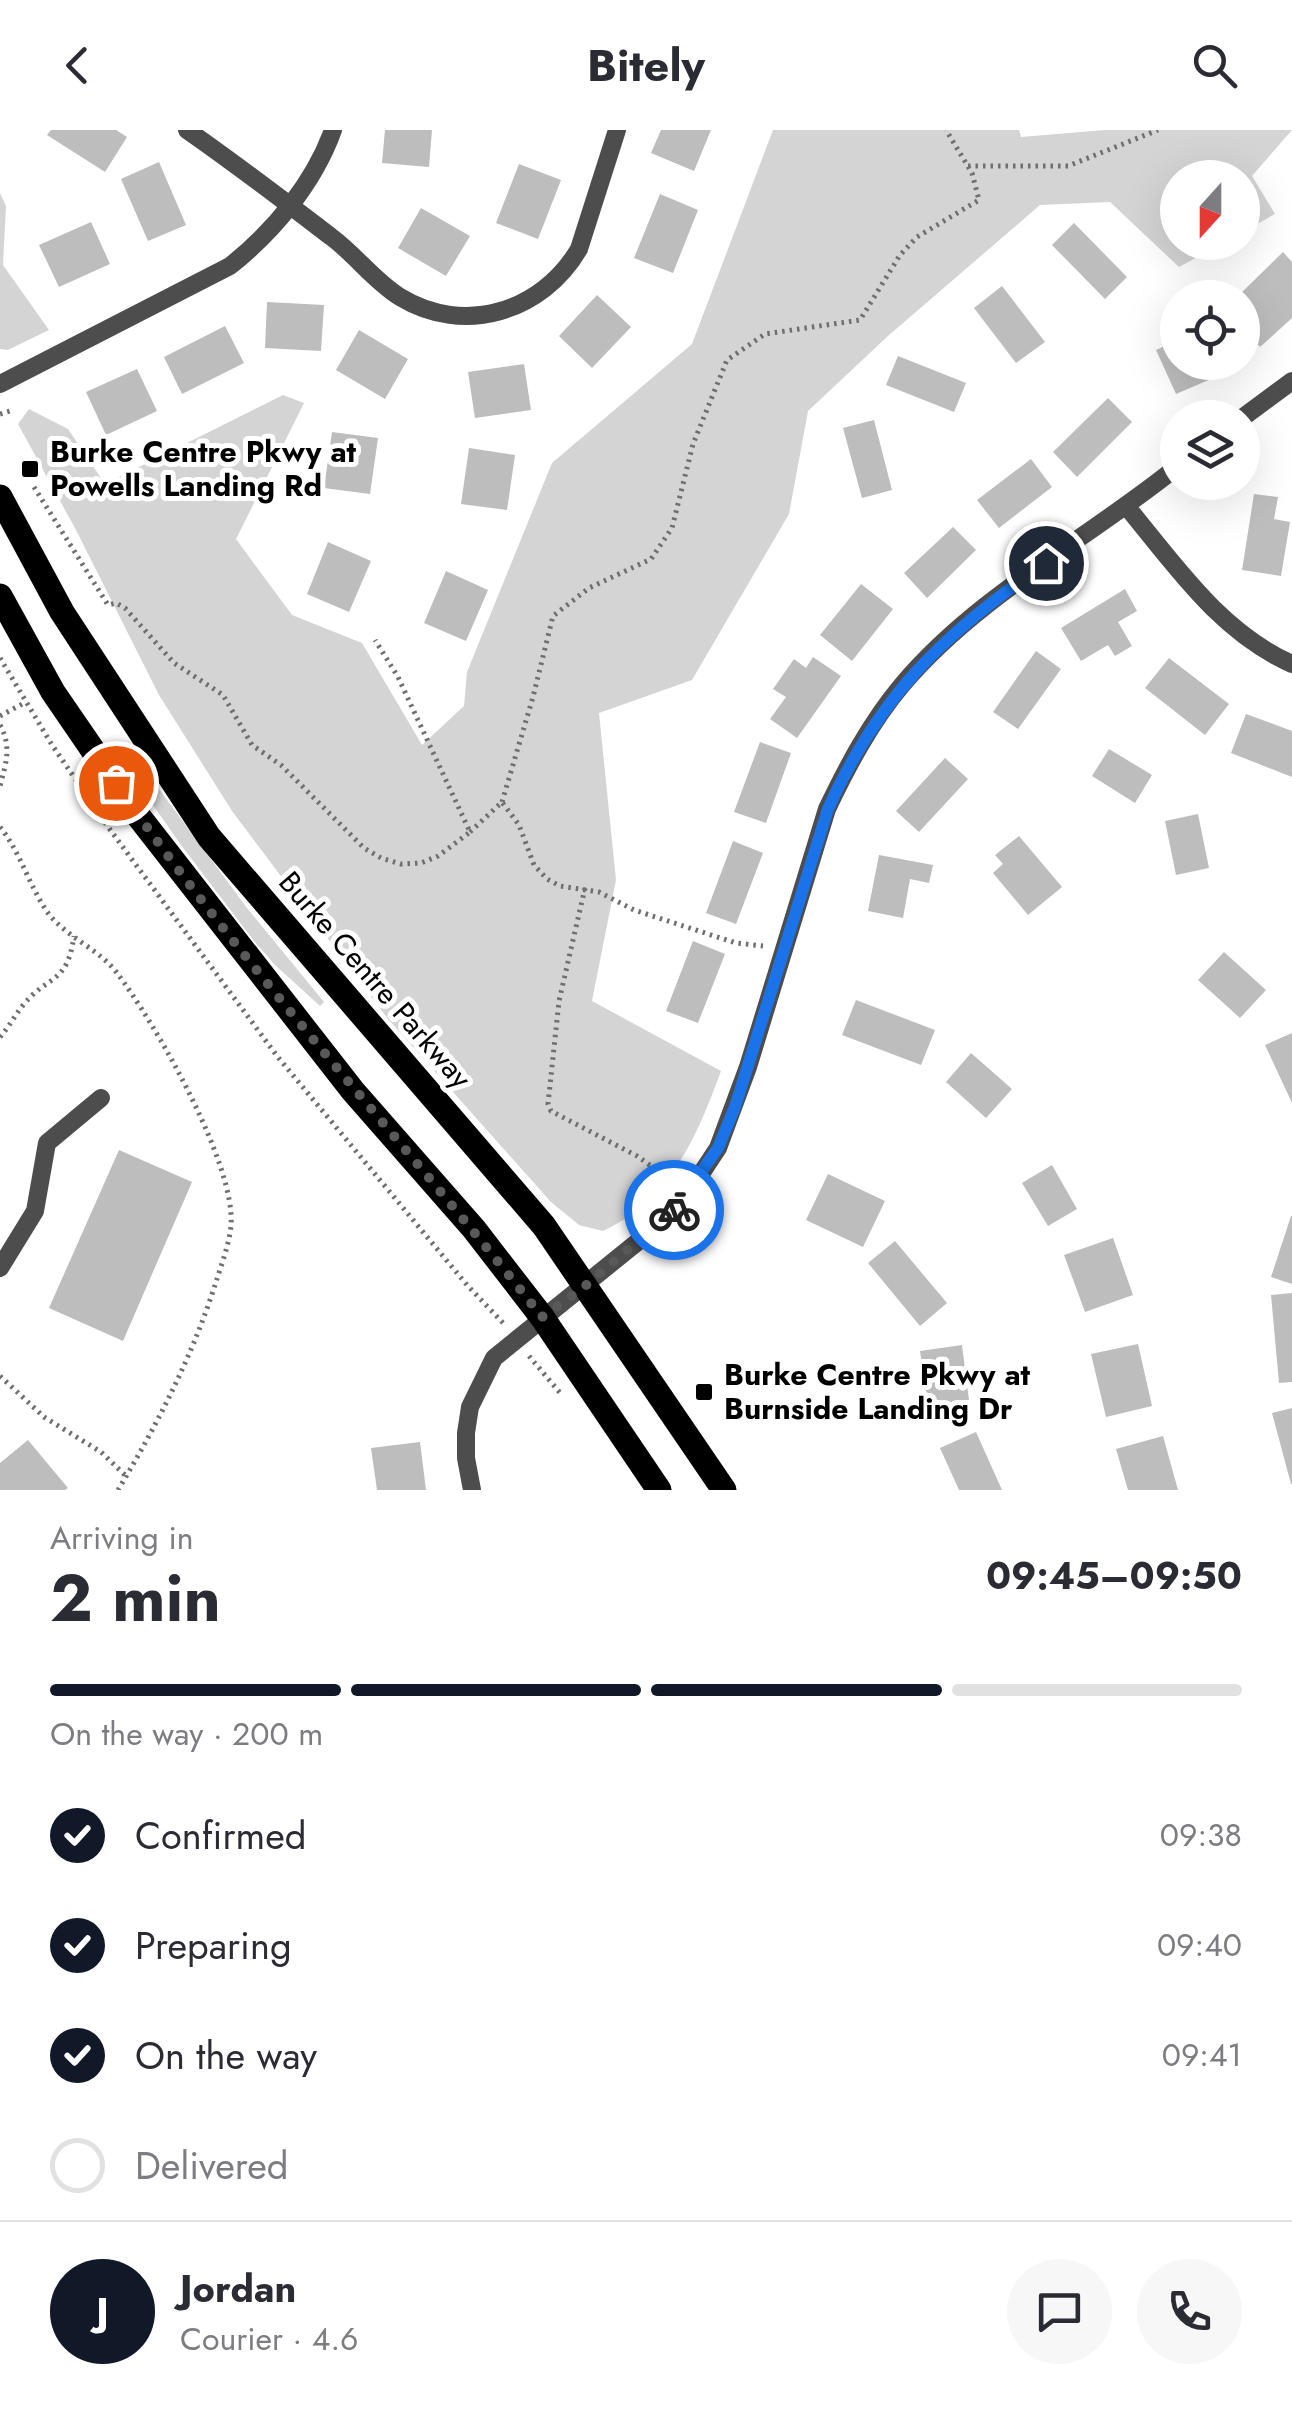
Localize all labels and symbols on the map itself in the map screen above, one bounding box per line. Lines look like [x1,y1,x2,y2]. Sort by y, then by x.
north arrow [1160,160,1260,260]
place label: Burke Centre Pkwy at Powells Landing Rd [50,430,357,507]
marker: Burke Centre Pkwy at Powells Landing Rd [19,458,41,480]
pin [1004,521,1089,606]
pin [74,741,159,826]
street label: Burke Centre Parkway [269,862,482,1098]
courier [624,1160,724,1260]
place label: Burke Centre Pkwy at Burnside Landing Dr [724,1353,1031,1430]
marker: Burke Centre Pkwy at Burnside Landing Dr [693,1381,715,1403]

